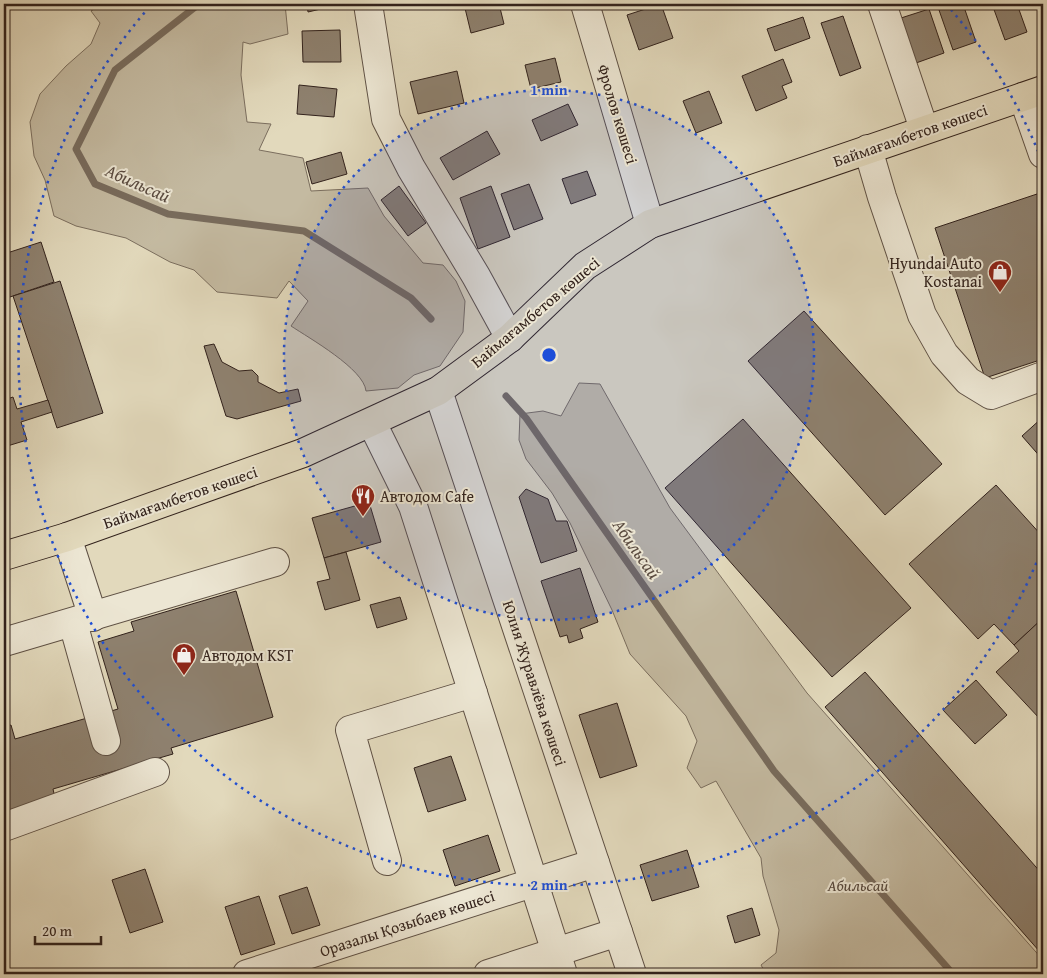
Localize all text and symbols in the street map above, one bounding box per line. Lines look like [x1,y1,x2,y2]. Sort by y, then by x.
street label: Фролов көшесі [591,61,645,167]
text: 1 min [530,79,568,100]
street label: Баймағамбетов көшесі [830,97,991,173]
water label: Абильсай [100,156,175,209]
street label: Баймағамбетов көшесі [465,251,605,373]
place label: Hyundai Auto Kostanai [889,251,983,293]
shop icon: Hyundai Auto Kostanai [987,259,1013,293]
centre of rings [540,346,558,364]
street label: Баймағамбетов көшесі [100,459,261,535]
restaurant icon: Автодом Cafe [350,483,376,517]
place label: Автодом Cafe [380,484,474,508]
water label: Абильсай [606,512,668,585]
street label: Юлия Журавлёва көшесі [497,597,573,769]
shop icon: Автодом KST [171,642,197,676]
place label: Автодом KST [202,643,293,667]
park label: Абильсай [827,873,888,897]
text: 2 min [530,874,568,895]
street label: Оразалы Қозыбаев көшесі [316,883,498,963]
scale bar [35,913,101,945]
text: 20 m [42,920,73,941]

